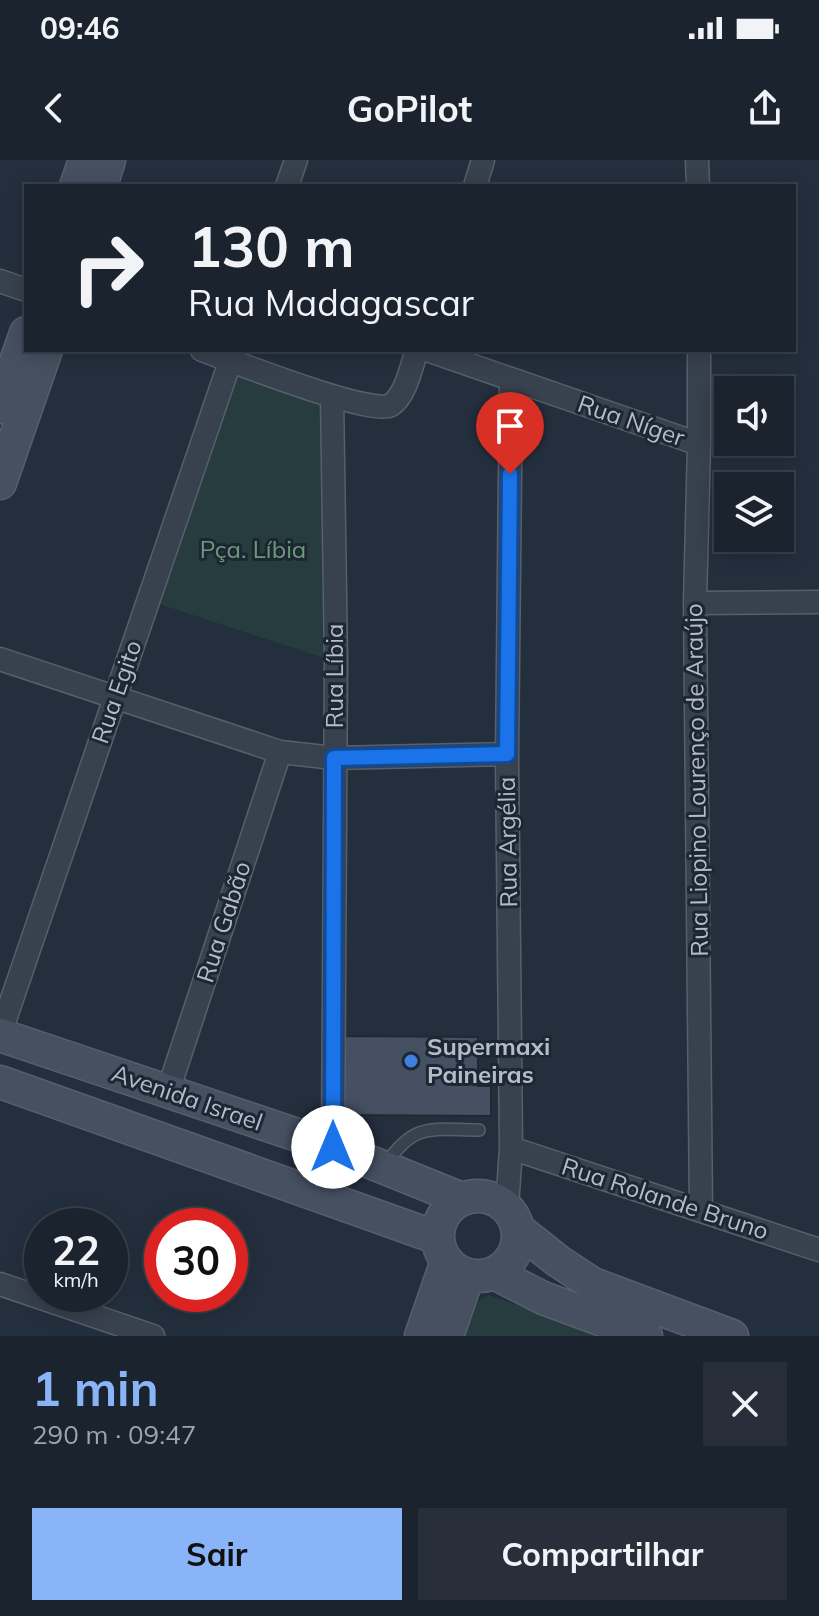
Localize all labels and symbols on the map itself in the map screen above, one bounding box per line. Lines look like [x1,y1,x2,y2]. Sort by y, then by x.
street label: Rua Níger [574,388,689,452]
pin [476,392,544,474]
park label: Pça. Líbia [200,534,306,564]
street label: Rua Liopino Lourenço de Araújo [678,603,714,957]
street label: Rua Líbia [319,624,349,728]
street label: Rua Egito [84,636,148,747]
street label: Rua Argélia [491,776,523,908]
street label: Rua Gabão [189,857,257,986]
place label: Supermaxi Paineiras [427,1031,550,1089]
marker: Supermaxi Paineiras [402,1052,420,1070]
street label: Avenida Israel [108,1057,267,1137]
position arrow [291,1105,375,1189]
street label: Rua Rolande Bruno [558,1150,773,1246]
speed limit sign: 30 [144,1208,248,1312]

